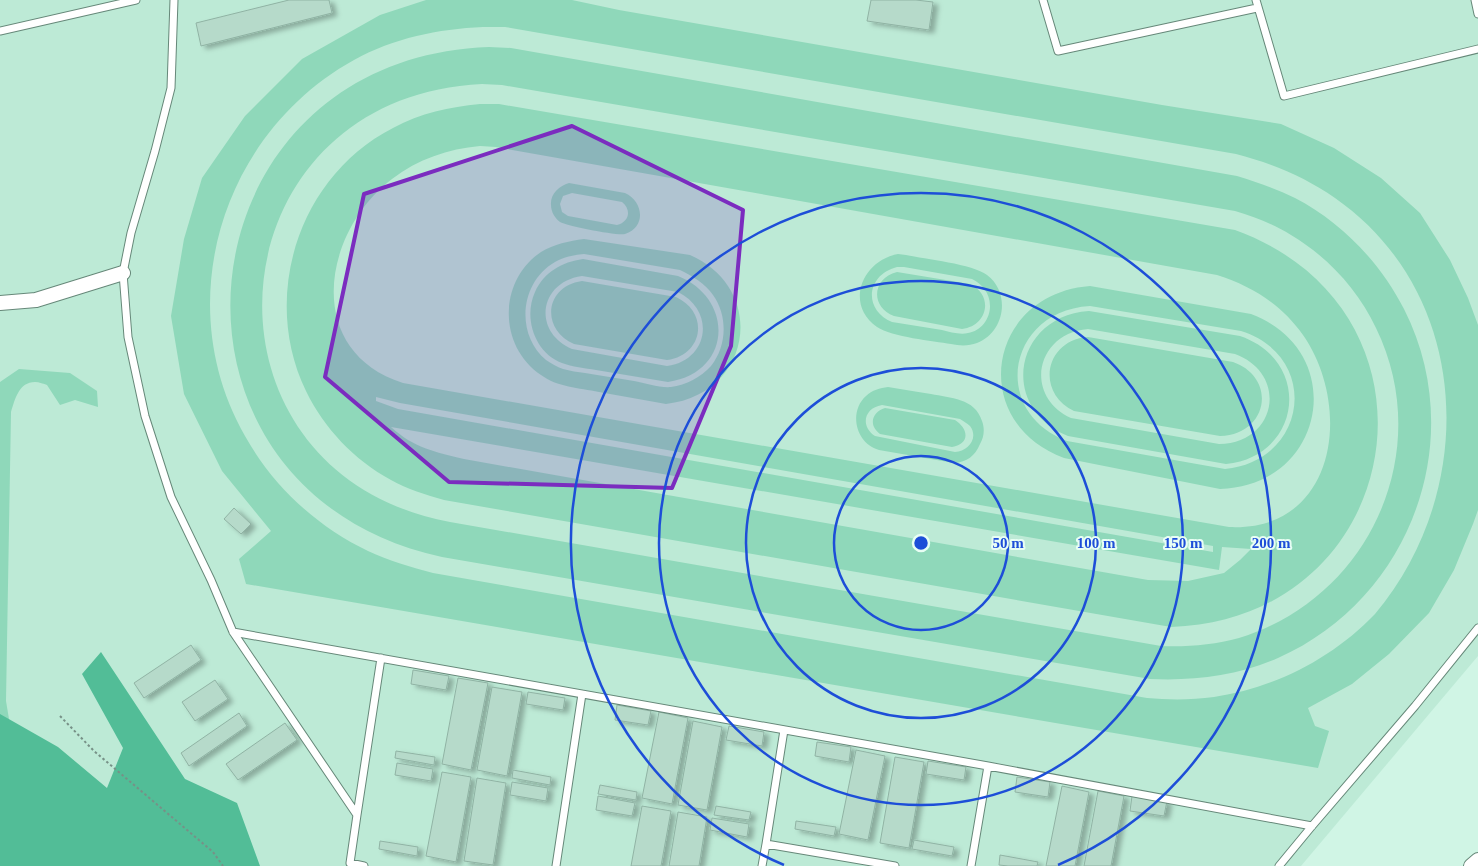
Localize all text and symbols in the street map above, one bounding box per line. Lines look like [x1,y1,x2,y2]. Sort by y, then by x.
centre of rings [912,534,930,552]
text: 50 m [992,535,1024,551]
text: 100 m [1077,535,1116,551]
text: 150 m [1164,535,1203,551]
text: 200 m [1252,535,1291,551]

